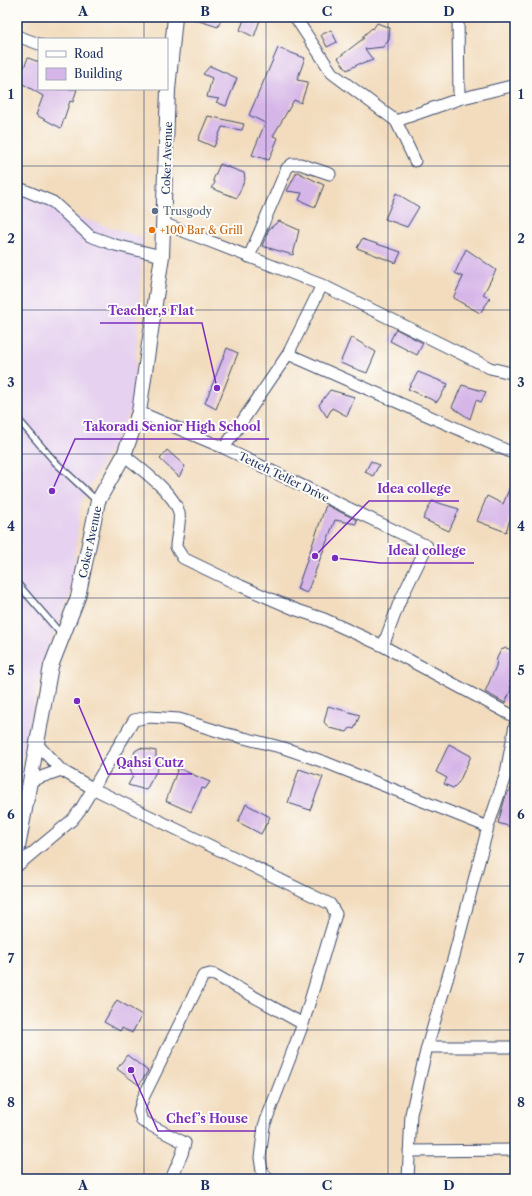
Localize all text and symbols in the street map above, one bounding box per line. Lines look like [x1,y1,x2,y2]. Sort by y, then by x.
text: A [77,3,89,19]
text: B [200,3,210,19]
text: C [322,3,332,19]
text: D [443,3,455,19]
legend [38,38,168,90]
text: Road [74,46,104,61]
text: Building [74,66,122,81]
text: 1 [8,86,14,102]
text: 1 [518,86,524,102]
street label: Coker Avenue [159,121,175,195]
place label: Trusgody [163,204,213,218]
marker: Trusgody [150,206,160,216]
place label: +100 Bar & Grill [160,223,244,237]
marker: +100 Bar & Grill [147,225,157,235]
text: 2 [7,230,15,246]
text: 2 [517,230,525,246]
callout: Teacher,s Flat [100,299,202,323]
text: Teacher,s Flat [108,303,194,318]
text: 3 [7,374,15,390]
text: 3 [517,374,525,390]
callout: Takoradi Senior High School [75,415,269,439]
text: Takoradi Senior High School [83,419,261,434]
street label: Tetteh Telfer Drive [236,449,332,505]
callout: Idea college [369,477,459,501]
text: Idea college [377,481,451,496]
street label: Coker Avenue [76,505,104,579]
text: 4 [7,518,15,534]
text: 4 [517,518,525,534]
callout: Ideal college [380,539,474,563]
text: Ideal college [388,543,466,558]
text: 5 [7,662,15,678]
text: 5 [517,662,525,678]
callout: Qahsi Cutz [108,750,192,774]
text: Qahsi Cutz [116,755,184,770]
text: 6 [7,806,15,822]
text: 6 [517,806,525,822]
text: 7 [8,950,15,966]
text: 7 [518,950,525,966]
text: 8 [7,1094,15,1110]
text: 8 [517,1094,525,1110]
callout: Chef’s House [158,1107,256,1131]
text: Chef’s House [166,1111,248,1126]
text: A [77,1177,89,1193]
text: B [200,1177,210,1193]
text: C [322,1177,332,1193]
text: D [443,1177,455,1193]

